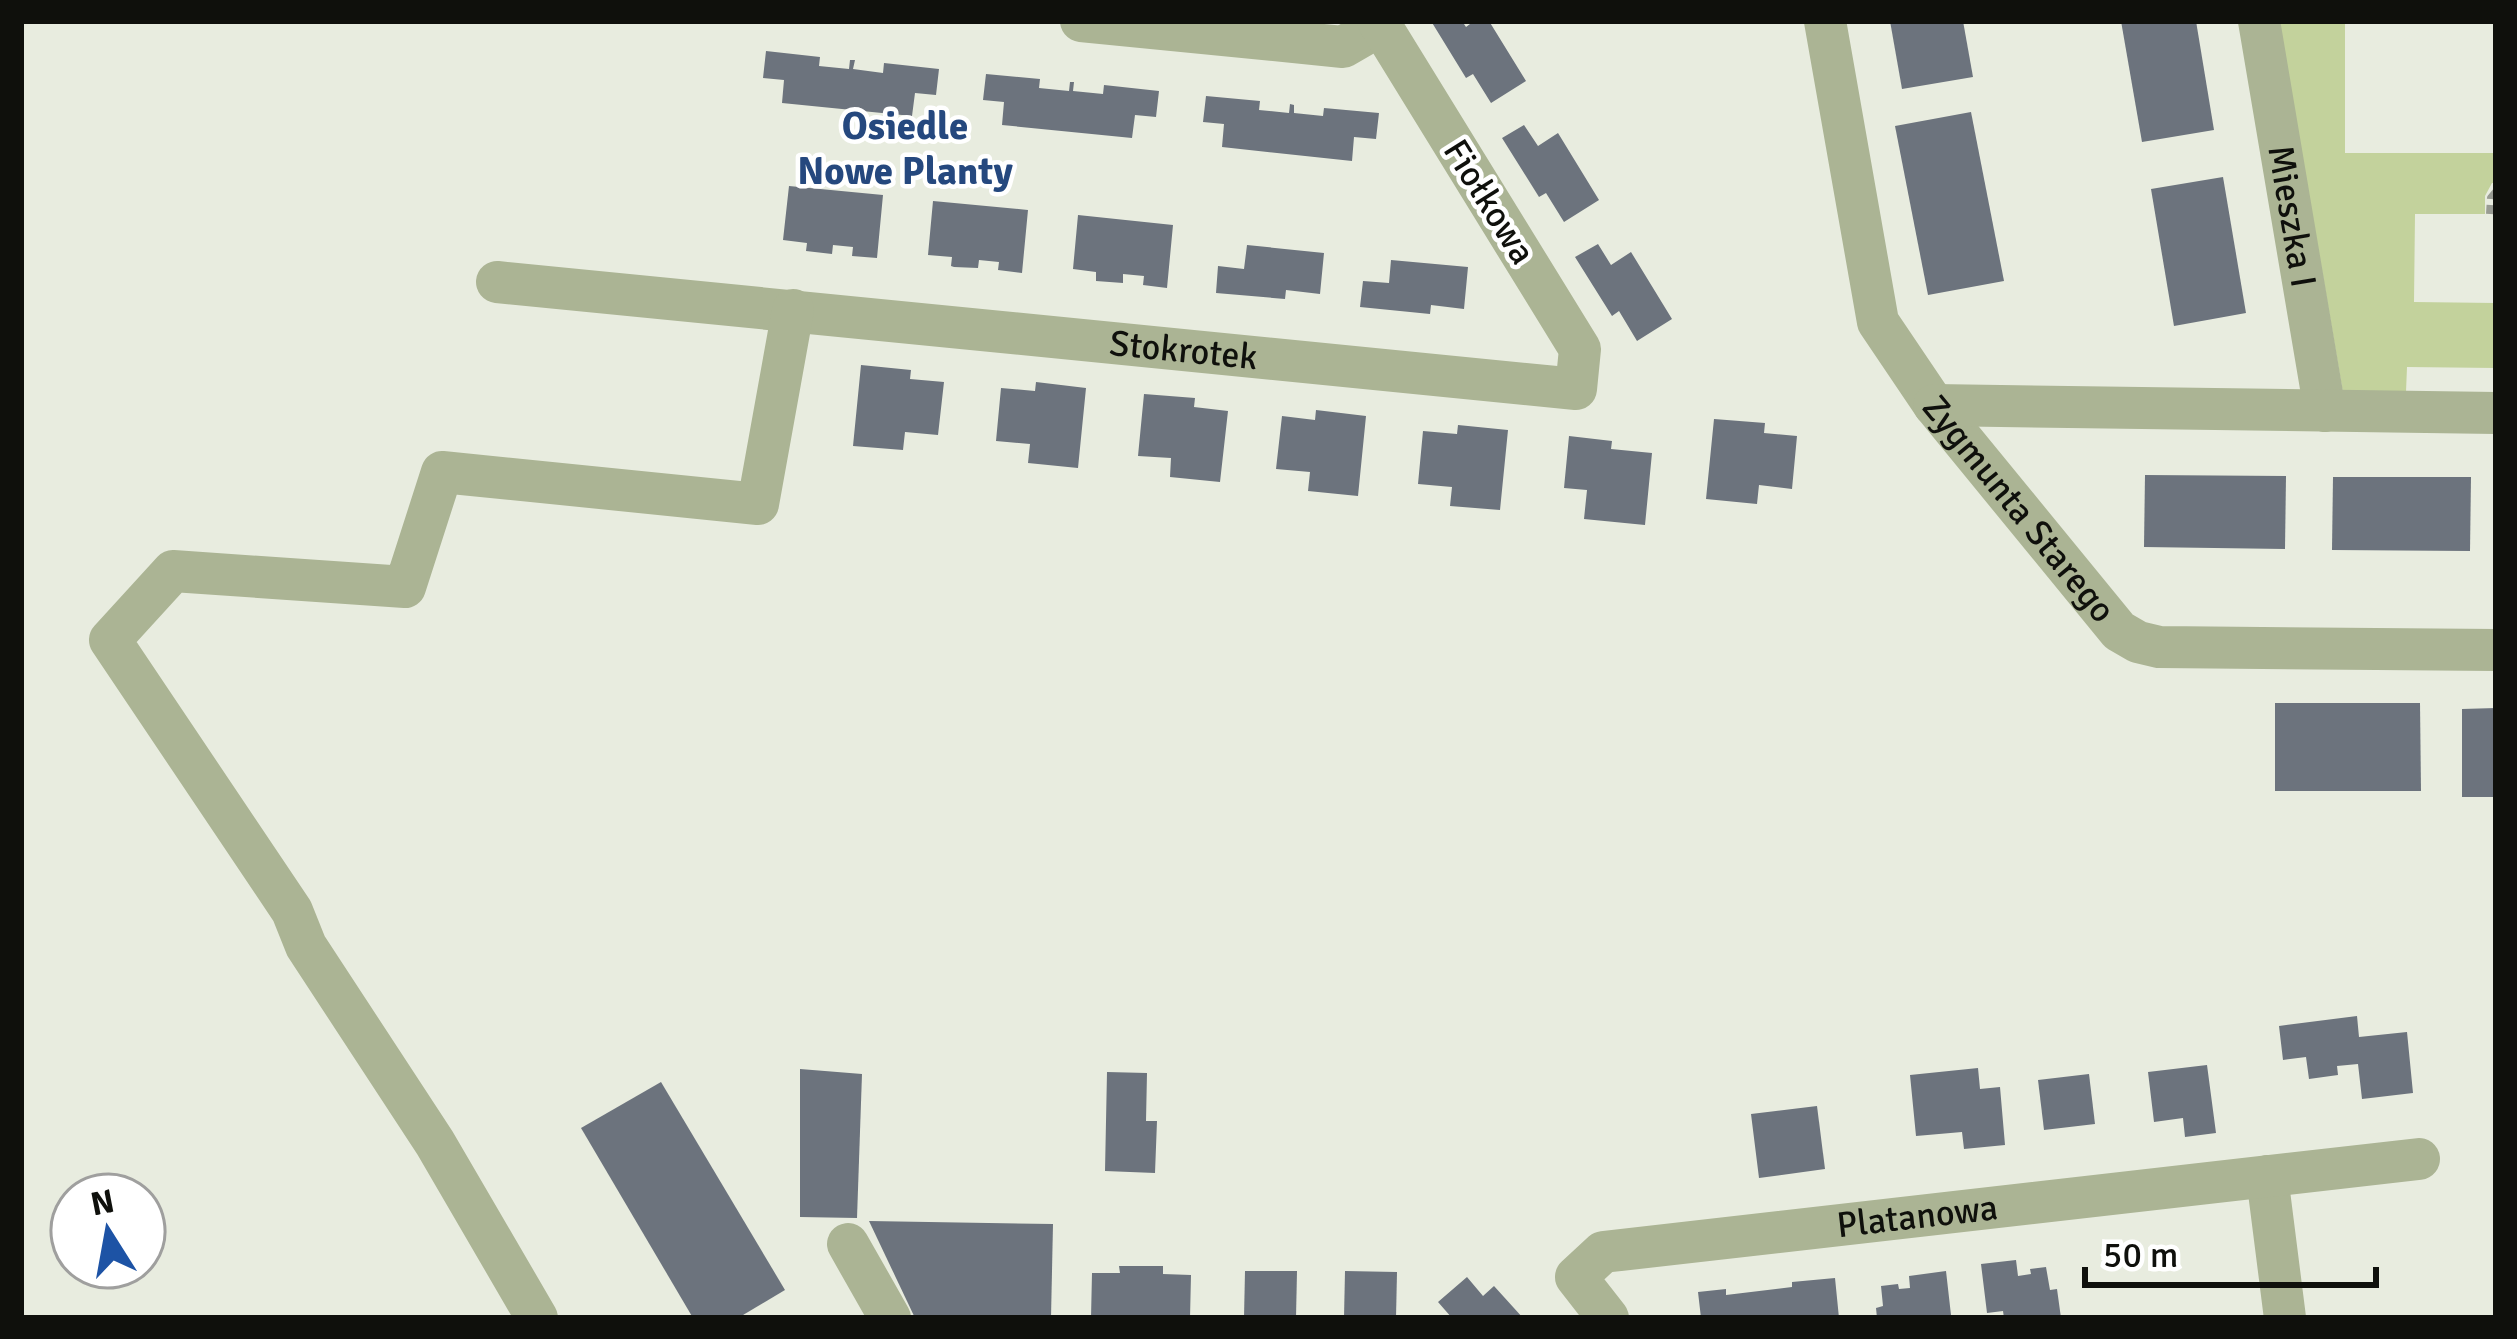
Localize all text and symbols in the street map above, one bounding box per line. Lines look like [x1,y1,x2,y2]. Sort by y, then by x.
district label: Osiedle Nowe Planty [797,102,1013,195]
street label: Fiołkowa [1433,131,1545,273]
street label: Mieszka I [2258,142,2326,291]
street label: Stokrotek [1108,320,1260,380]
street label: Zygmunta Starego [1913,386,2125,632]
north arrow [48,1171,168,1291]
text: N [87,1181,118,1225]
street label: Platanowa [1834,1185,2000,1248]
scale bar [2085,1213,2376,1287]
text: 50 m [2103,1233,2179,1278]

